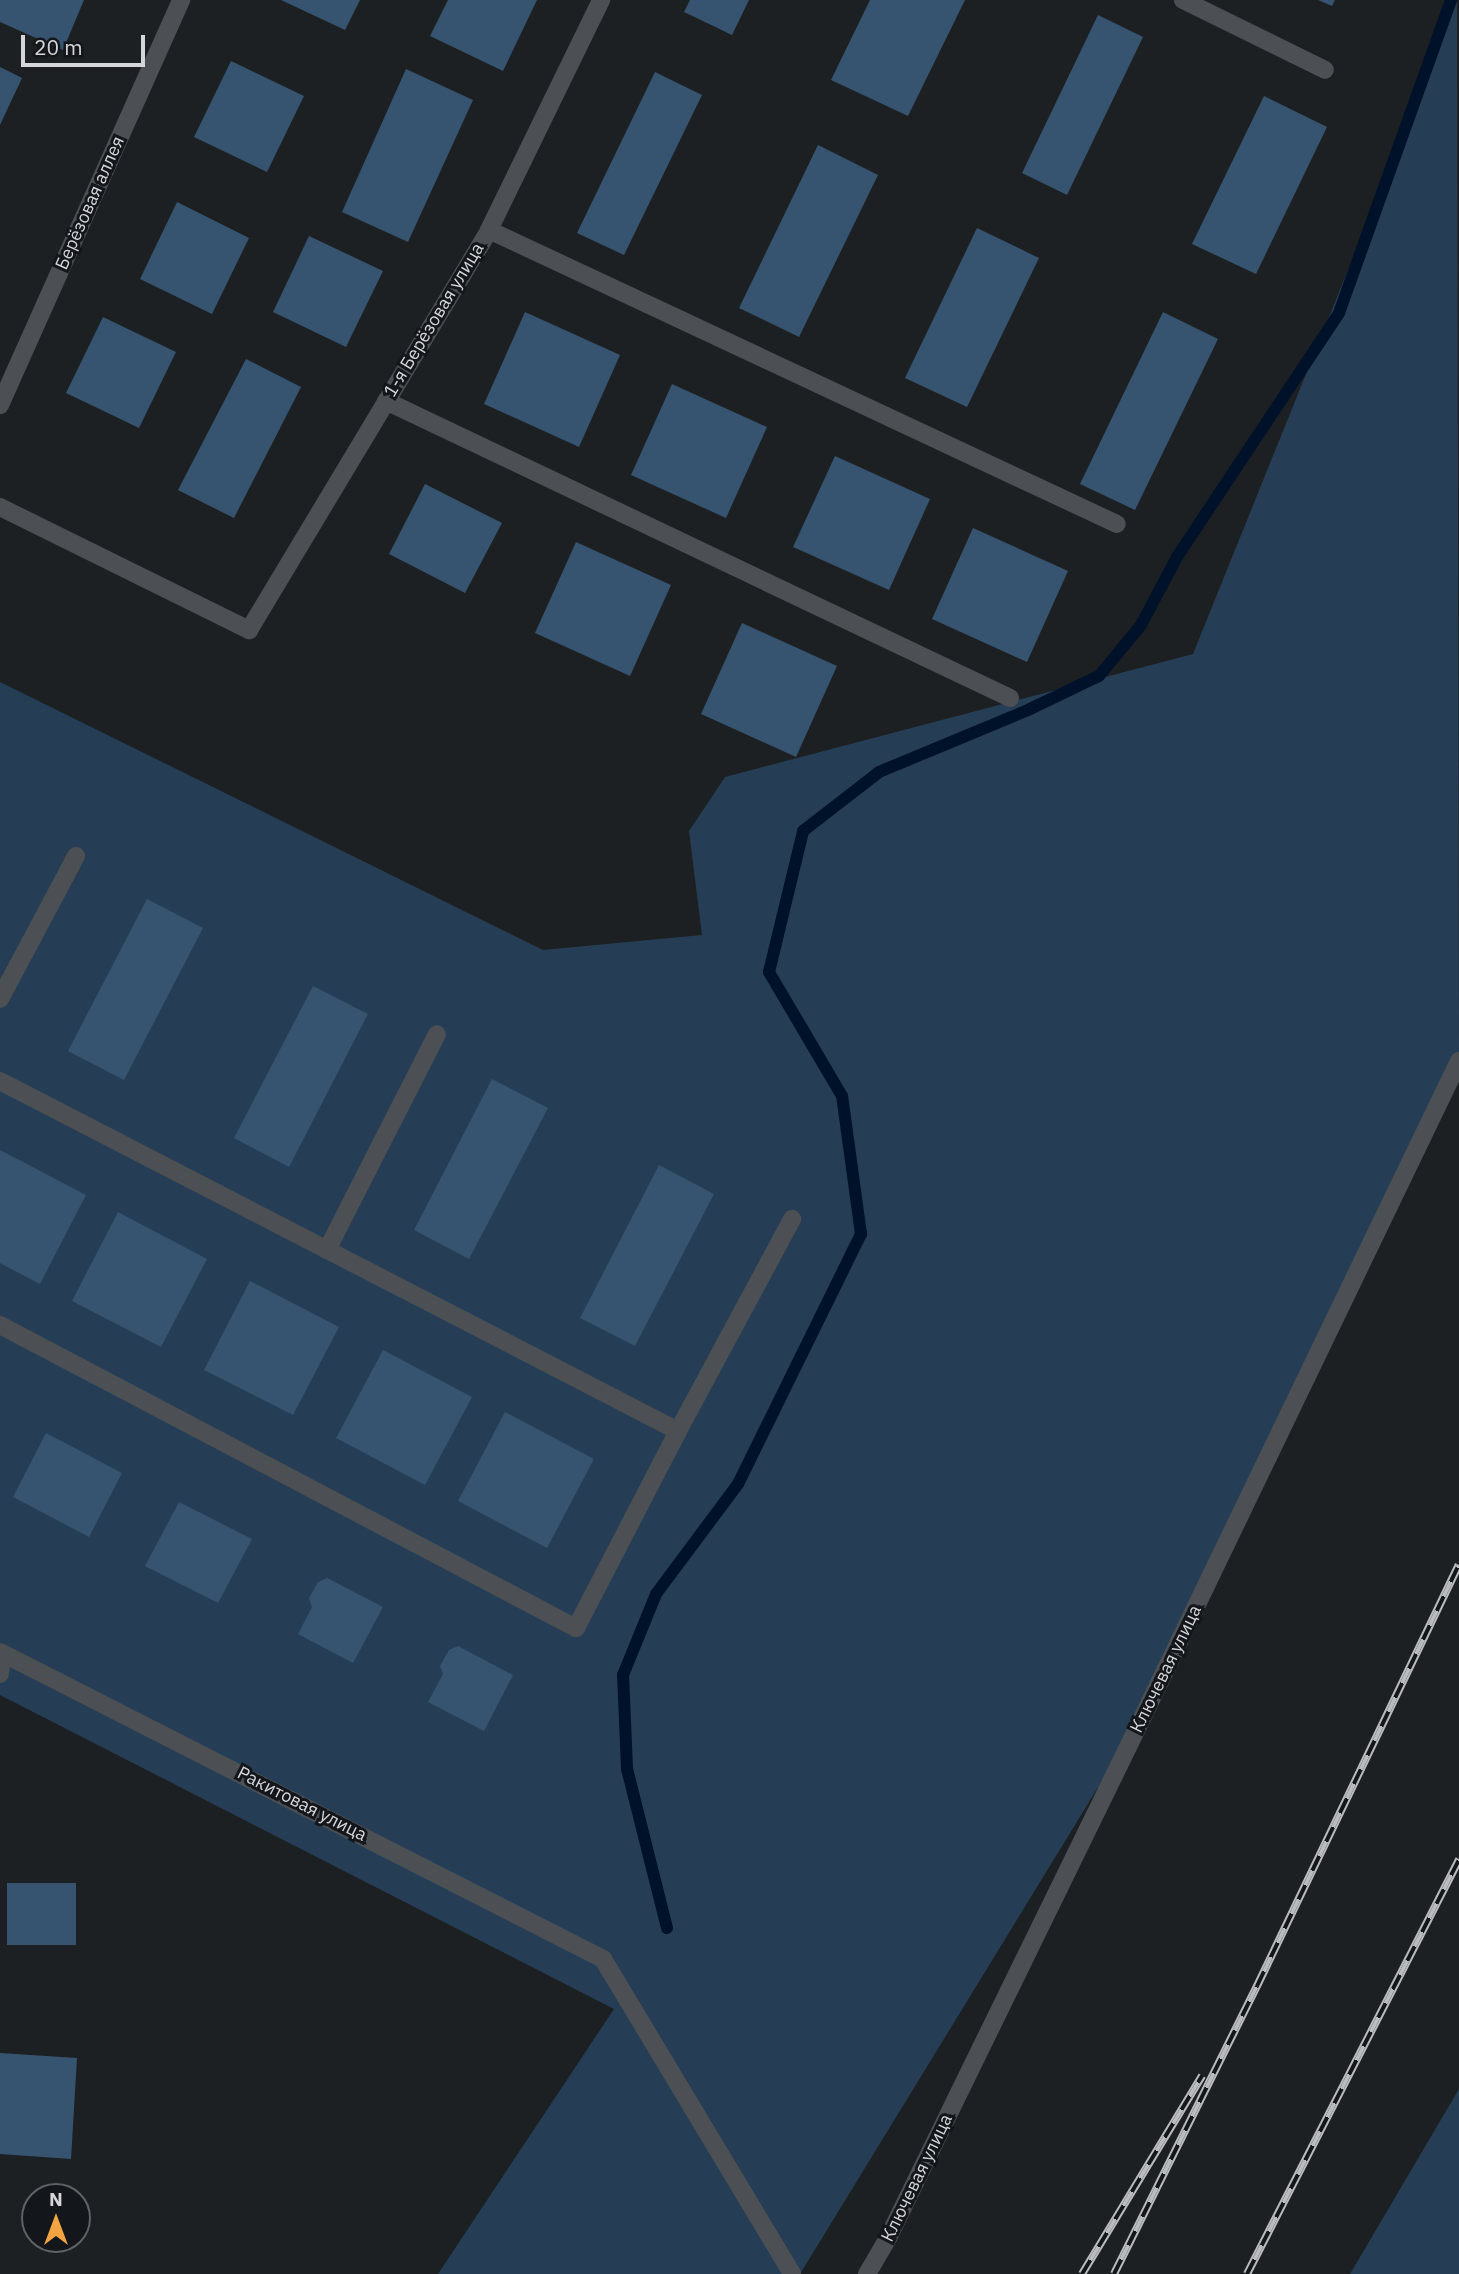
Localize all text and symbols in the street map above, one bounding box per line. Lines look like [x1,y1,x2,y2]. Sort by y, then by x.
scale bar [24,21,149,65]
text: 20 m [34,33,83,61]
street label: Берёзовая аллея [51,133,129,273]
street label: 1-я Берёзовая улица [379,239,489,401]
street label: Ключевая улица [1126,1602,1206,1736]
street label: Ракитовая улица [234,1762,370,1846]
street label: Ключевая улица [877,2111,957,2245]
north arrow [21,2183,91,2253]
text: N [49,2187,63,2211]

